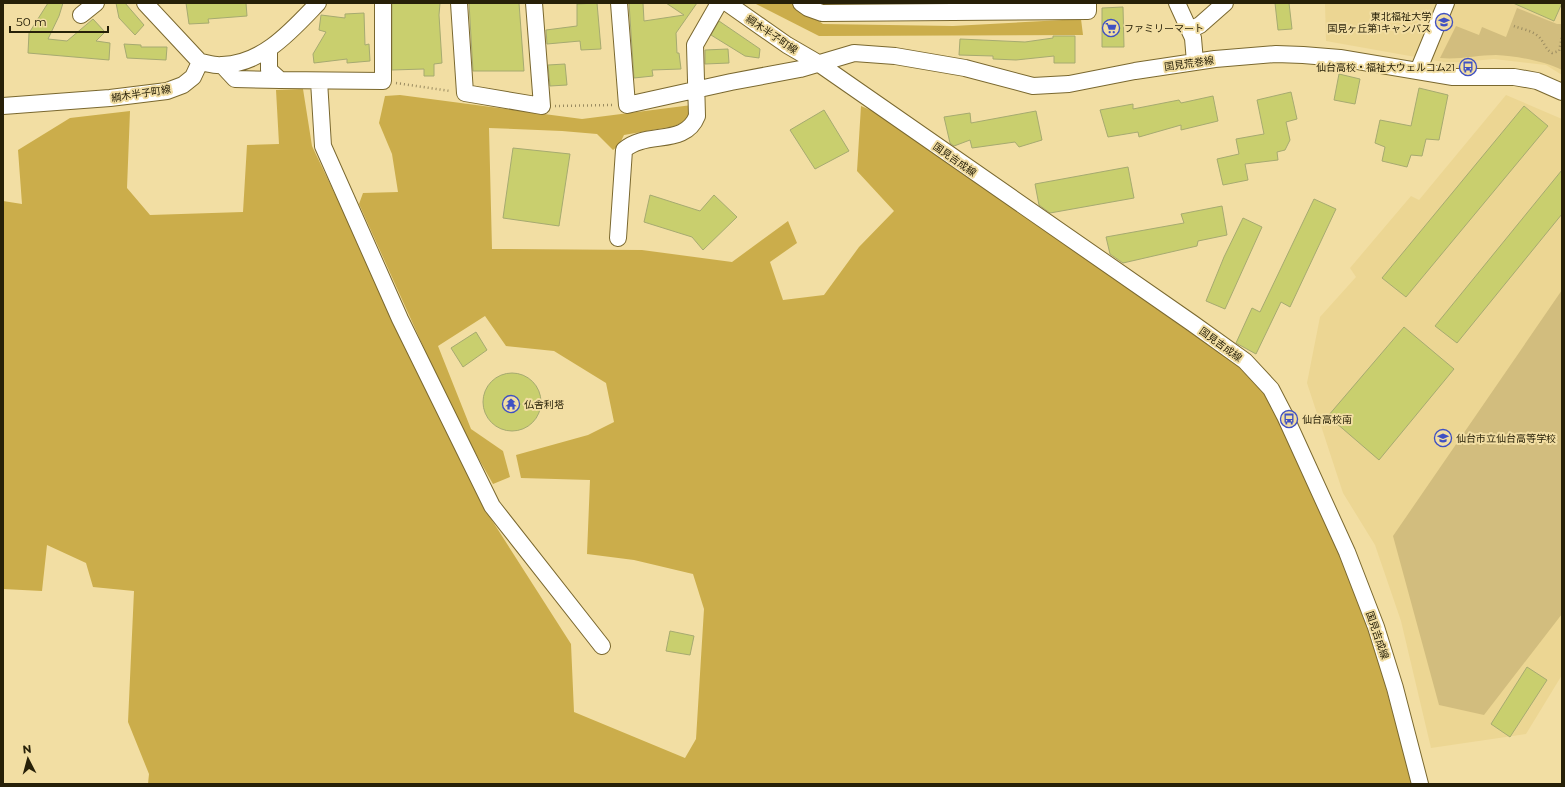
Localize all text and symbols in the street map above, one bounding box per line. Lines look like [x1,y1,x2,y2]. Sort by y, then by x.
scale bar [10,8,108,34]
place label: 東北福祉大学 国見ヶ丘第1キャンパス [1327,10,1431,35]
street label: 綱木半子町線 [743,12,800,57]
school or university icon: 東北福祉大学 国見ヶ丘第1キャンパス [1434,12,1454,32]
text: 50 m [16,14,47,29]
supermarket icon: ファミリーマート [1101,18,1121,38]
place label: ファミリーマート [1124,22,1204,35]
street label: 国見荒巻線 [1163,54,1215,73]
bus stop icon: 仙台高校・福祉大ウェルコム21 [1458,57,1478,77]
place label: 仙台高校・福祉大ウェルコム21 [1316,61,1455,74]
street label: 綱木半子町線 [110,82,172,105]
street label: 国見吉成線 [931,140,979,179]
street label: 国見吉成線 [1197,324,1245,364]
temple icon: 仏舎利塔 [501,394,521,414]
place label: 仏舎利塔 [524,398,564,411]
bus stop icon: 仙台高校南 [1279,409,1299,429]
place label: 仙台高校南 [1302,413,1352,426]
school or university icon: 仙台市立仙台高等学校 [1433,428,1453,448]
place label: 仙台市立仙台高等学校 [1456,432,1556,445]
street label: 国見吉成線 [1363,609,1392,661]
north arrow [8,739,48,779]
text: N [22,742,32,756]

